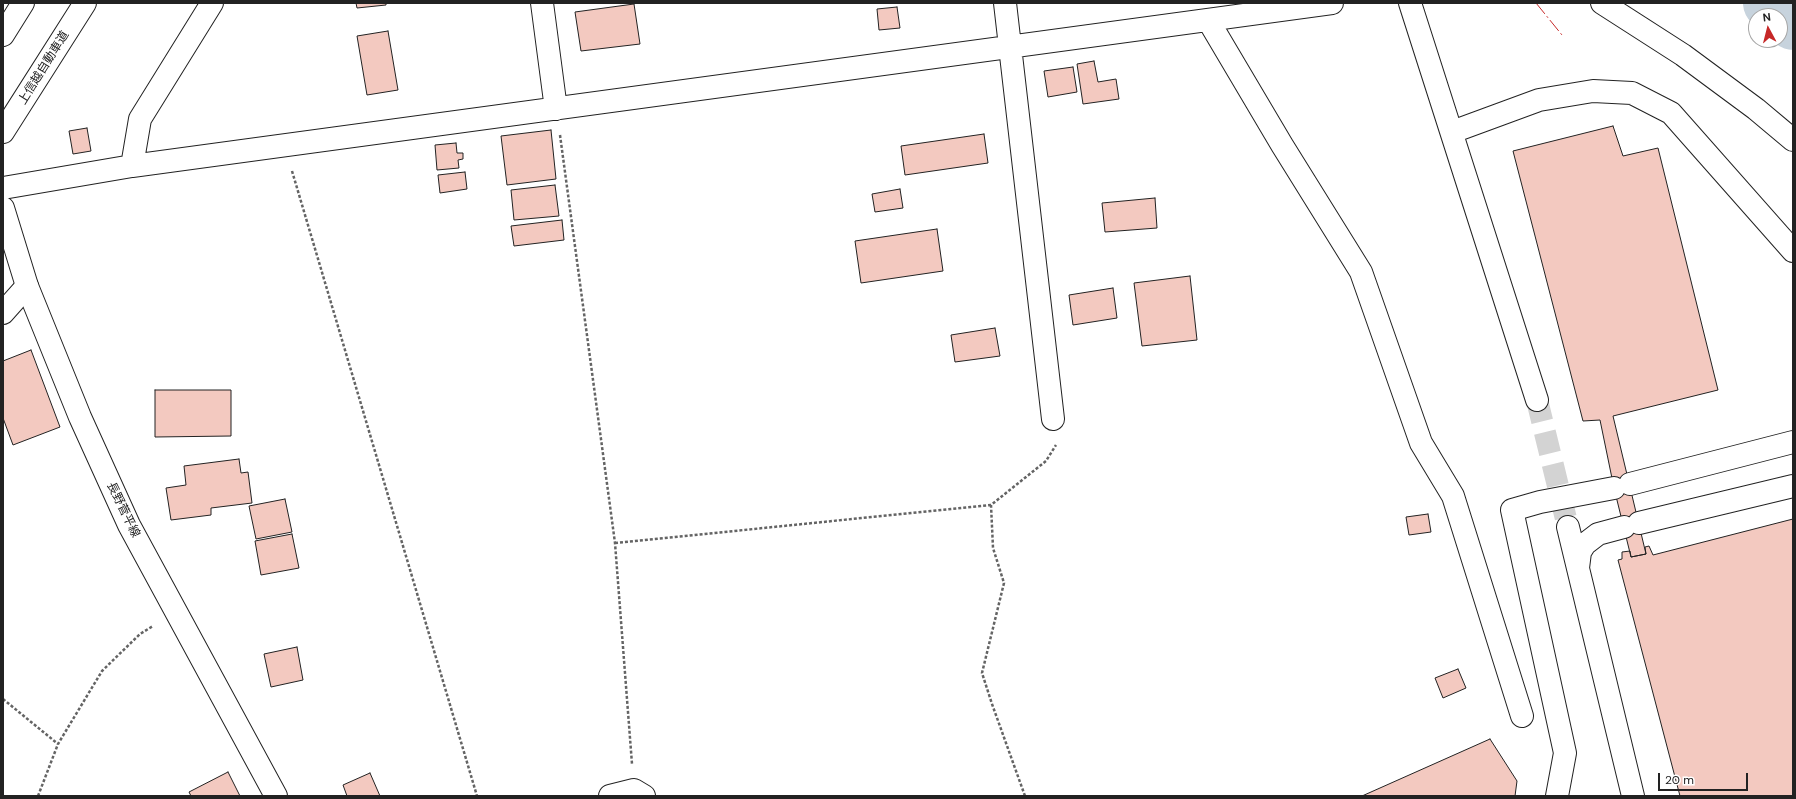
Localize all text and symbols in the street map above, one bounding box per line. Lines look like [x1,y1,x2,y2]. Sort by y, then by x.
north arrow [1748,8,1788,48]
text: N [1762,10,1771,25]
street label: 上信越自動車道 [16,29,72,107]
street label: 長野菅平線 [103,480,143,540]
scale bar [1660,765,1750,791]
text: 20 m [1665,772,1694,788]

